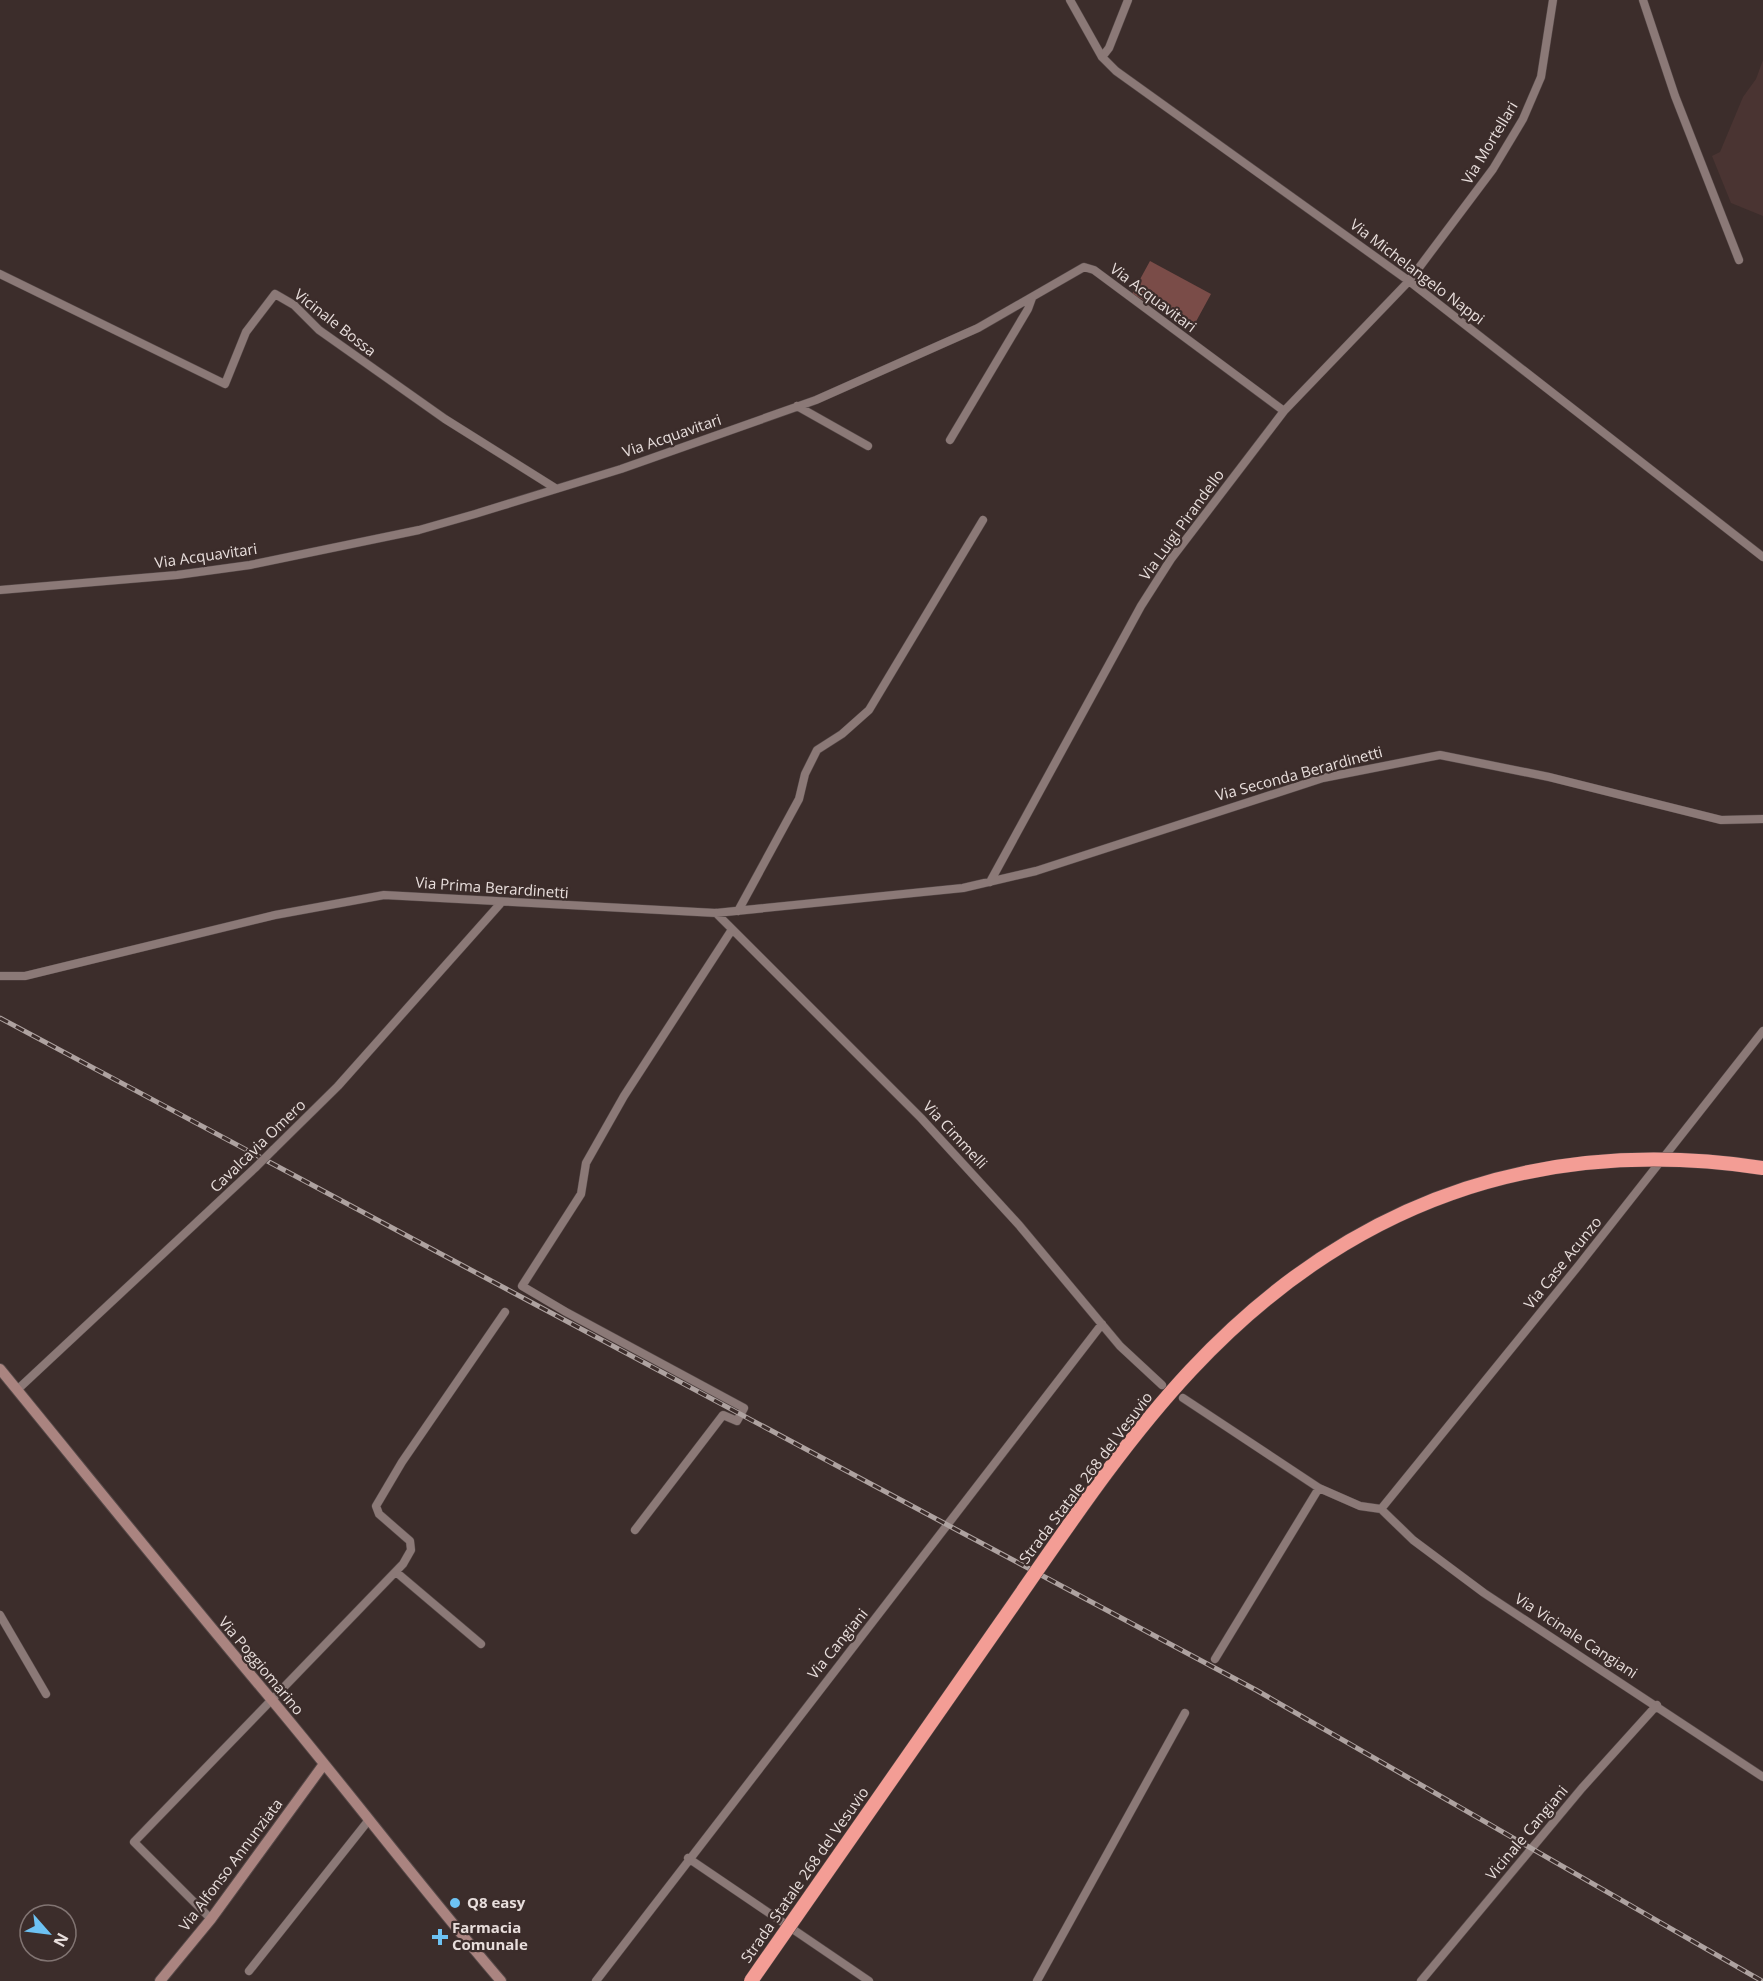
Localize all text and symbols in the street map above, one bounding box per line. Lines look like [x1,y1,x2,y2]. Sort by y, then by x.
street label: Via Mortellari [1457,97,1522,188]
street label: Via Michelangelo Nappi [1346,214,1489,328]
street label: Via Acquavitari [1106,258,1201,336]
street label: Vicinale Bossa [291,284,381,360]
street label: Via Acquavitari [620,409,724,461]
street label: Via Luigi Pirandello [1134,465,1228,584]
street label: Via Acquavitari [153,538,258,572]
street label: Via Seconda Berardinetti [1213,741,1384,805]
street label: Via Prima Berardinetti [415,872,569,902]
street label: Cavalcavia Omero [205,1094,309,1196]
street label: Via Cimmelli [919,1096,992,1173]
street label: Via Case Acunzo [1519,1212,1606,1313]
street label: Strada Statale 268 del Vesuvio [1014,1387,1156,1567]
street label: Via Vicinale Cangiani [1511,1588,1642,1682]
street label: Via Cangiani [803,1604,872,1683]
street label: Via Poggiomarino [215,1612,309,1719]
street label: Vicinale Cangiani [1481,1781,1572,1884]
street label: Strada Statale 268 del Vesuvio [736,1783,873,1966]
street label: Via Alfonso Annunziata [174,1794,287,1935]
place label: Q8 easy [467,1892,526,1912]
marker: Q8 easy [448,1896,462,1910]
north arrow [18,1903,78,1963]
place label: Farmacia Comunale [452,1917,528,1954]
text: N [48,1929,74,1951]
marker: Farmacia Comunale [433,1930,447,1944]

